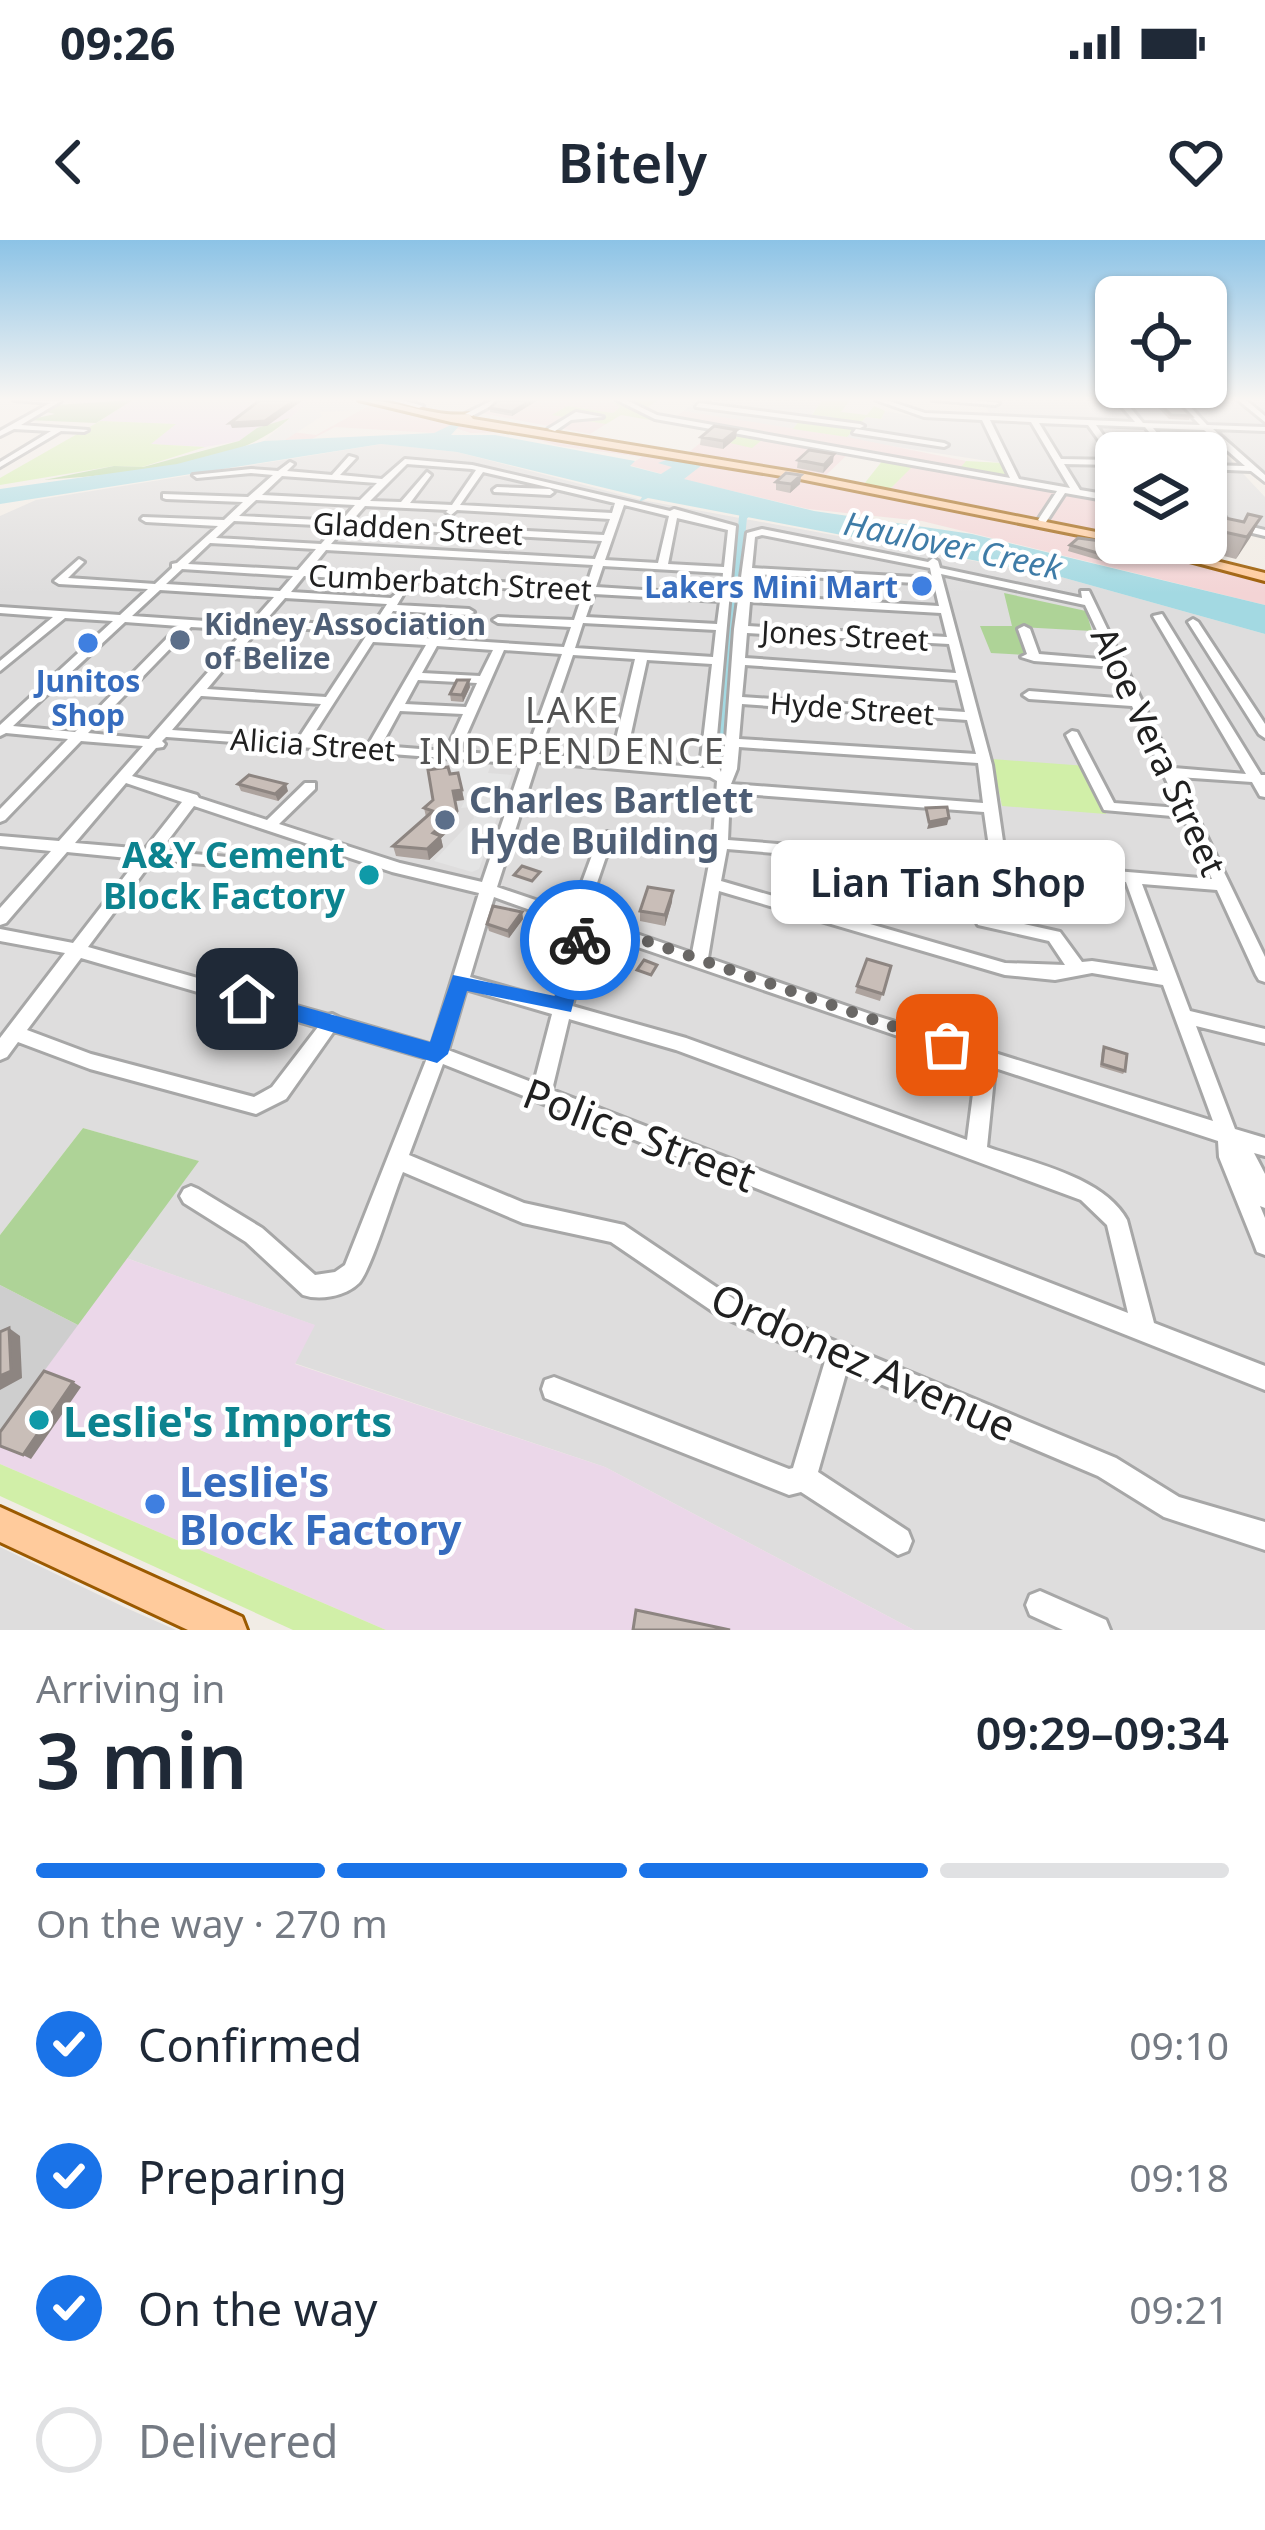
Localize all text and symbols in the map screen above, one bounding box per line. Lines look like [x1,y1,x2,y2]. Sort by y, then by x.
text: 09:26 [60,12,176,73]
text: Bitely [558,125,707,199]
icon: back [36,129,102,195]
icon: heart [1163,129,1229,195]
map controls [1095,276,1227,564]
button: locate [1095,276,1227,408]
button: layers [1095,432,1227,564]
water label: Haulover Creek [840,500,1068,590]
street label: Gladden Street [312,502,524,554]
street label: Cumberbatch Street [307,554,593,610]
place label: Lakers Mini Mart [644,566,898,607]
marker: Lakers Mini Mart [909,573,935,599]
place label: Kidney Association of Belize [204,603,486,678]
street label: Jones Street [757,610,930,660]
street label: Aloe Vera Street [1080,619,1238,883]
marker: Kidney Association of Belize [167,627,193,653]
marker: Junitos Shop [75,630,101,656]
place label: Junitos Shop [33,660,140,735]
street label: Hyde Street [769,682,936,734]
district label: LAKE INDEPENDENCE [419,685,727,775]
street label: Alicia Street [229,718,397,770]
place label: Charles Bartlett Hyde Building [469,775,754,865]
marker: Charles Bartlett Hyde Building [432,807,458,833]
place label: A&Y Cement Block Factory [103,830,345,920]
callout: Lian Tian Shop [770,841,1124,925]
text: Lian Tian Shop [810,855,1086,908]
marker: A&Y Cement Block Factory [356,862,382,888]
courier [520,880,640,1000]
icon: bike [547,907,613,973]
pin [196,948,298,1050]
icon: home [214,966,280,1032]
pin [896,994,998,1096]
icon: bag [914,1012,980,1078]
street label: Police Street [516,1064,764,1204]
street label: Ordonez Avenue [703,1268,1025,1454]
place label: Leslie's Imports [63,1392,392,1449]
marker: Leslie's Imports [26,1407,52,1433]
place label: Leslie's Block Factory [179,1452,461,1557]
marker: Leslie's Block Factory [142,1491,168,1517]
text: Arriving in [36,1661,225,1714]
text: 09:29–09:34 [976,1702,1229,1763]
text: 3 min [36,1706,248,1812]
text: On the way · 270 m [36,1896,388,1949]
icon: check [36,2011,102,2077]
text: Confirmed [138,2014,362,2075]
text: 09:10 [1129,2018,1229,2071]
icon: check [36,2143,102,2209]
text: Preparing [138,2146,347,2207]
text: 09:18 [1129,2150,1229,2203]
icon: check [36,2275,102,2341]
text: On the way [138,2278,377,2339]
text: 09:21 [1129,2282,1229,2335]
text: Delivered [138,2410,338,2471]

